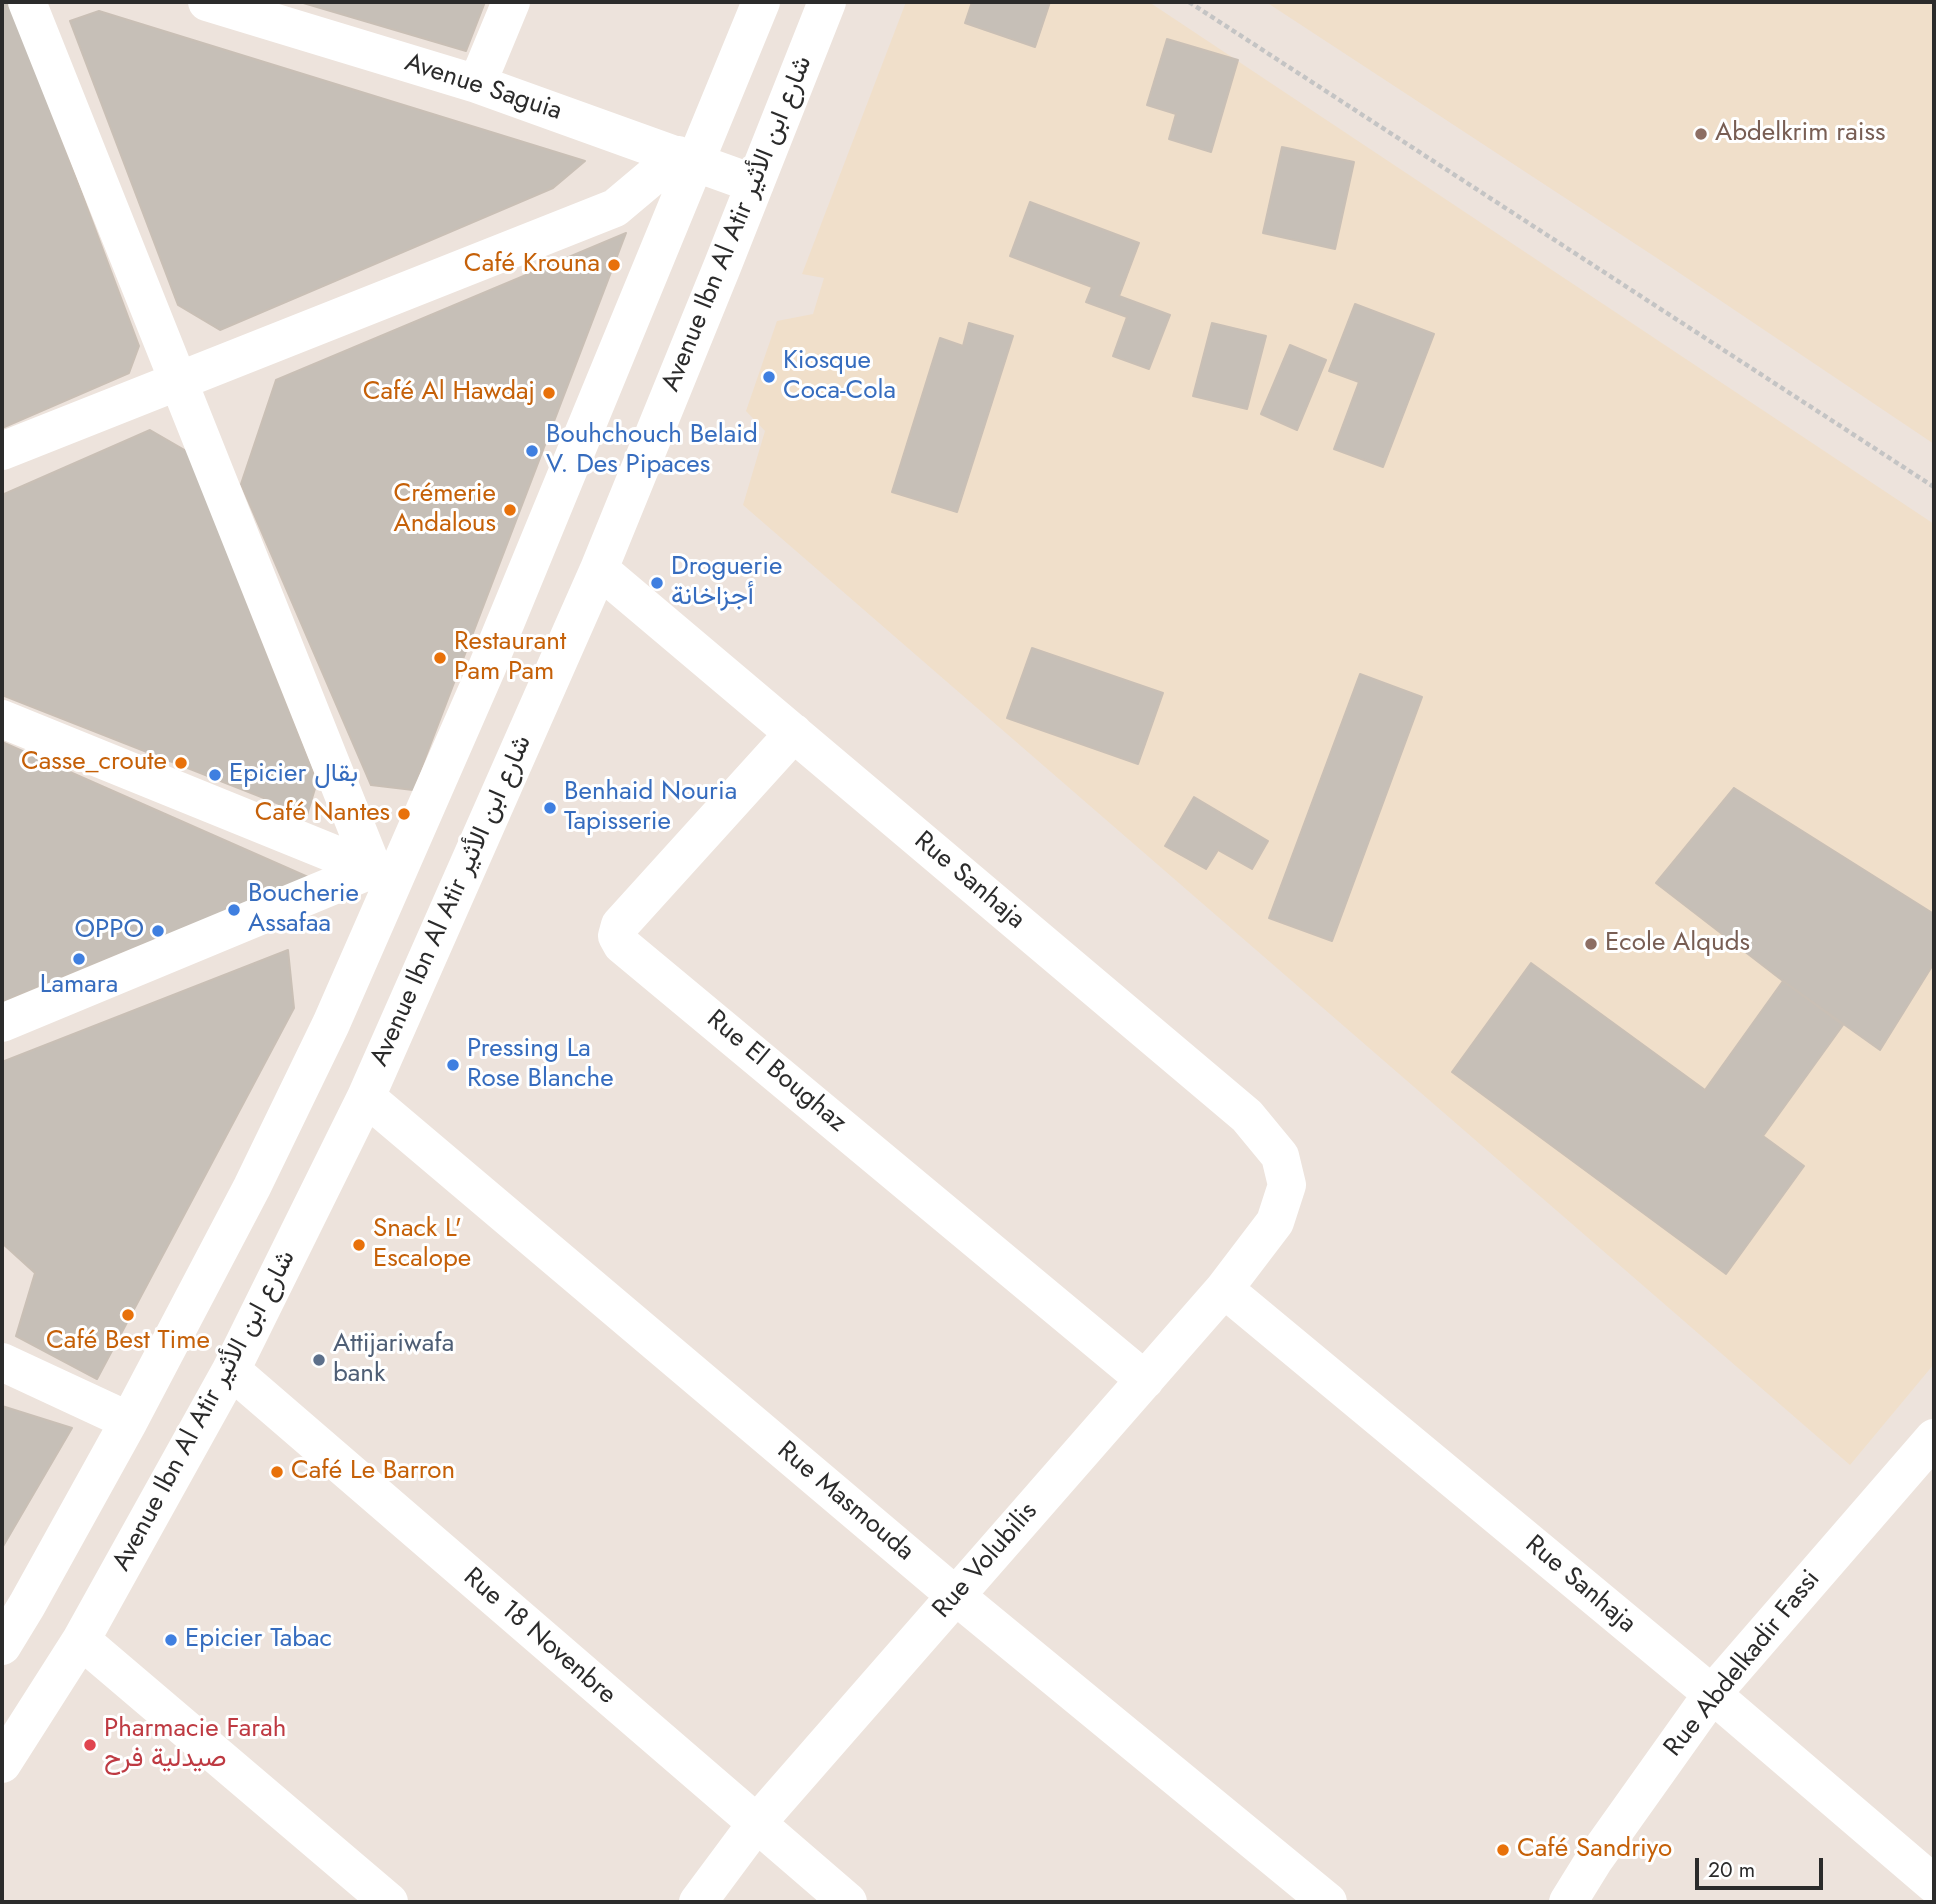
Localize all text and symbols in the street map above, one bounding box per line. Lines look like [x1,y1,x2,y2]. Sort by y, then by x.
street label: Avenue Saguia [401,48,565,128]
street label: Avenue Ibn Al Atir شارع ابن الأثير [656,52,820,396]
place label: Abdelkrim raiss [1715,118,1886,150]
marker: Abdelkrim raiss [1693,126,1709,142]
place label: Café Krouna [464,249,600,281]
marker: Café Krouna [606,257,622,273]
place label: Kiosque Coca-Cola [783,346,896,408]
marker: Kiosque Coca-Cola [761,369,777,385]
place label: Café Al Hawdaj [363,377,535,409]
marker: Café Al Hawdaj [541,385,557,401]
place label: Bouhchouch Belaid V. Des Pipaces [546,420,758,481]
marker: Bouhchouch Belaid V. Des Pipaces [524,443,540,459]
place label: Crémerie Andalous [394,479,496,540]
marker: Crémerie Andalous [502,502,518,518]
place label: Droguerie أجزاخانة [671,552,782,614]
marker: Droguerie أجزاخانة [649,575,665,591]
place label: Restaurant Pam Pam [454,627,566,688]
marker: Restaurant Pam Pam [432,650,448,666]
street label: Avenue Ibn Al Atir شارع ابن الأثير [365,731,539,1071]
place label: Casse_croute [21,747,167,779]
marker: Casse_croute [173,755,189,771]
place label: Epicier بقال [229,759,358,791]
marker: Epicier بقال [207,767,223,783]
place label: Benhaid Nouria Tapisserie [564,777,737,838]
place label: Café Nantes [255,798,390,830]
marker: Benhaid Nouria Tapisserie [542,800,558,816]
marker: Café Nantes [396,806,412,822]
street label: Rue Sanhaja [907,826,1031,936]
place label: Boucherie Assafaa [248,879,359,940]
marker: Boucherie Assafaa [226,902,242,918]
place label: OPPO [74,915,144,947]
marker: OPPO [150,923,166,939]
place label: Ecole Alquds [1605,928,1750,960]
marker: Ecole Alquds [1583,936,1599,952]
marker: Lamara [71,951,87,967]
place label: Lamara [40,970,118,1002]
street label: Rue El Boughaz [700,1005,852,1139]
place label: Pressing La Rose Blanche [467,1034,614,1096]
marker: Pressing La Rose Blanche [445,1057,461,1073]
place label: Snack L' Escalope [373,1214,471,1276]
marker: Snack L' Escalope [351,1237,367,1253]
street label: Avenue Ibn Al Atir شارع ابن الأثير [107,1245,303,1577]
marker: Café Best Time [120,1307,136,1323]
place label: Café Best Time [46,1326,210,1358]
place label: Attijariwafa bank [333,1329,454,1390]
marker: Attijariwafa bank [311,1352,327,1368]
street label: Rue Masmouda [770,1436,920,1568]
place label: Café Le Barron [291,1456,455,1488]
marker: Café Le Barron [269,1464,285,1480]
street label: Rue Volubilis [927,1497,1045,1625]
street label: Rue Sanhaja [1518,1530,1642,1640]
street label: Rue 18 Novenbre [456,1562,622,1712]
street label: Rue Abdelkadir Fassi [1658,1565,1828,1763]
place label: Epicier Tabac [185,1624,332,1656]
marker: Epicier Tabac [163,1632,179,1648]
place label: Pharmacie Farah صيدلية فرح [104,1714,286,1776]
marker: Pharmacie Farah صيدلية فرح [82,1737,98,1753]
place label: Café Sandriyo [1517,1834,1672,1866]
marker: Café Sandriyo [1495,1842,1511,1858]
scale bar [1698,1844,1826,1888]
text: 20 m [1708,1855,1755,1885]

